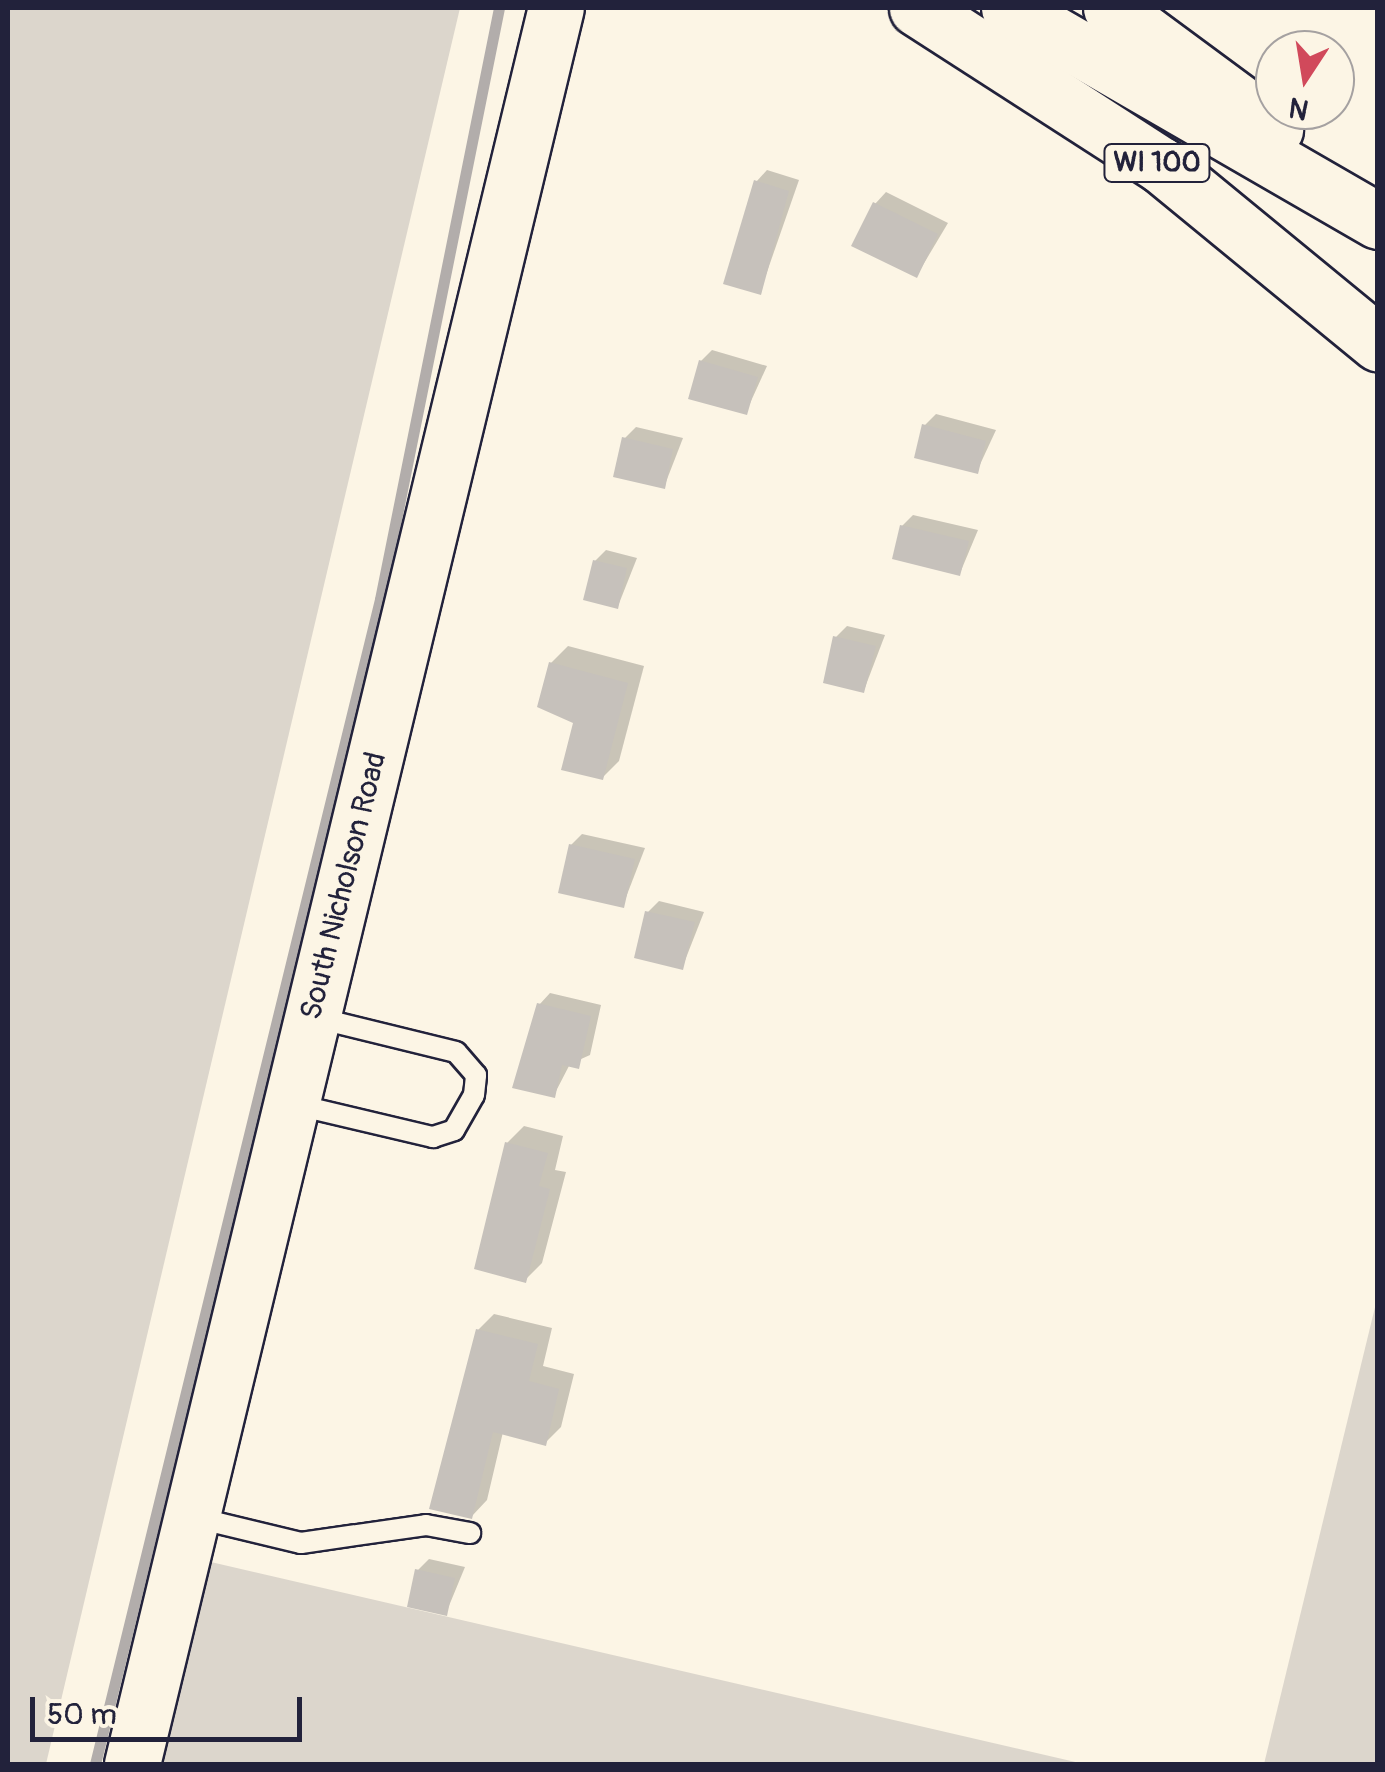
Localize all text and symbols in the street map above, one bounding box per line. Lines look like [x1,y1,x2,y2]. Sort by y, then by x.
north arrow [1255,30,1355,130]
text: N [1286,89,1312,127]
road number: WI 100 [1102,140,1212,186]
street label: South Nicholson Road [293,749,395,1023]
scale bar [35,1677,308,1739]
text: 50 m [47,1696,117,1733]

